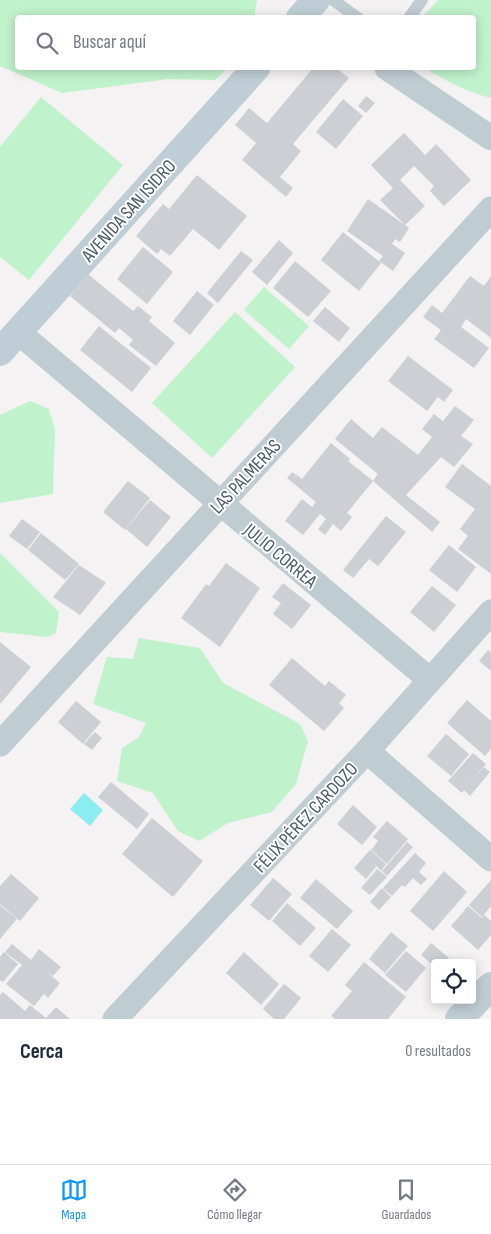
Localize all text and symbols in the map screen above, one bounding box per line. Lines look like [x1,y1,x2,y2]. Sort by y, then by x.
search box [15,15,476,70]
icon: search [33,29,61,57]
text: Buscar aquí [73,31,146,54]
street label: AVENIDA SAN ISIDRO [76,155,181,268]
street label: LAS PALMERAS [206,435,286,519]
street label: JULIO CORREA [238,518,322,594]
street label: FÉLIX PÉREZ CARDOZO [249,758,363,878]
map controls [431,959,476,1004]
button: locate [431,959,476,1004]
text: Cerca [20,1039,63,1064]
text: 0 resultados [405,1042,471,1061]
tab: Mapa [60,1176,88,1223]
tab: Cómo llegar [207,1176,262,1223]
tab: Guardados [381,1176,431,1223]

